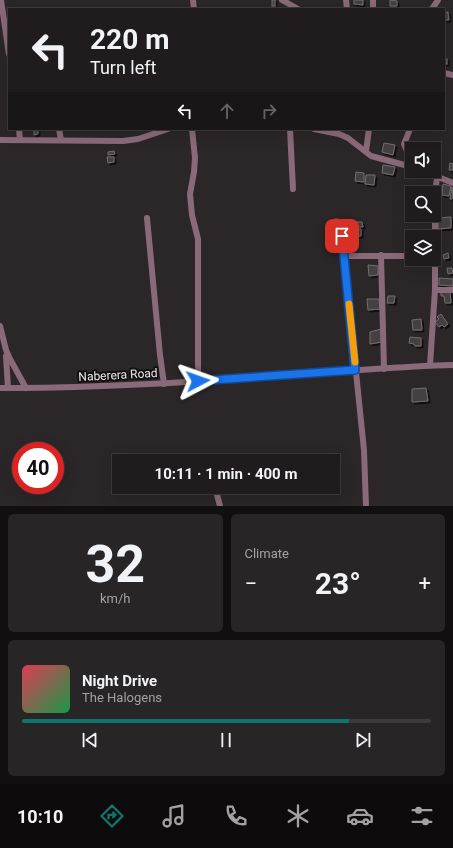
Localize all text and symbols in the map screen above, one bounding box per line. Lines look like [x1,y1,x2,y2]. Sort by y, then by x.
text: 220 m [90,23,169,56]
icon: left [24,24,76,76]
text: Turn left [90,57,156,78]
icon: left [174,100,196,122]
icon: ahead [216,100,238,122]
icon: right [258,100,280,122]
map controls [405,142,441,266]
button: sound [405,142,441,178]
button: search [405,186,441,222]
pin [325,219,359,253]
icon: arrive [331,225,353,247]
button: layers [405,230,441,266]
position arrow [177,360,219,402]
street label: Naberera Road [78,366,158,384]
speed limit sign: 40 [12,442,64,494]
text: 10:11 · 1 min · 400 m [155,465,297,483]
text: 32 [85,534,145,595]
text: Climate [245,546,289,561]
text: 23° [315,566,361,601]
text: − [245,571,257,596]
text: + [419,571,431,596]
text: km/h [100,591,131,606]
text: Night Drive [82,672,157,690]
text: The Halogens [82,690,162,705]
icon: previous [79,729,101,751]
icon: pause [215,729,237,751]
icon: next [352,729,374,751]
icon: directions [98,802,126,830]
icon: music [160,802,188,830]
icon: phone [222,802,250,830]
icon: climate [284,802,312,830]
icon: car [346,802,374,830]
icon: filters [408,802,436,830]
text: 10:10 [17,806,63,827]

